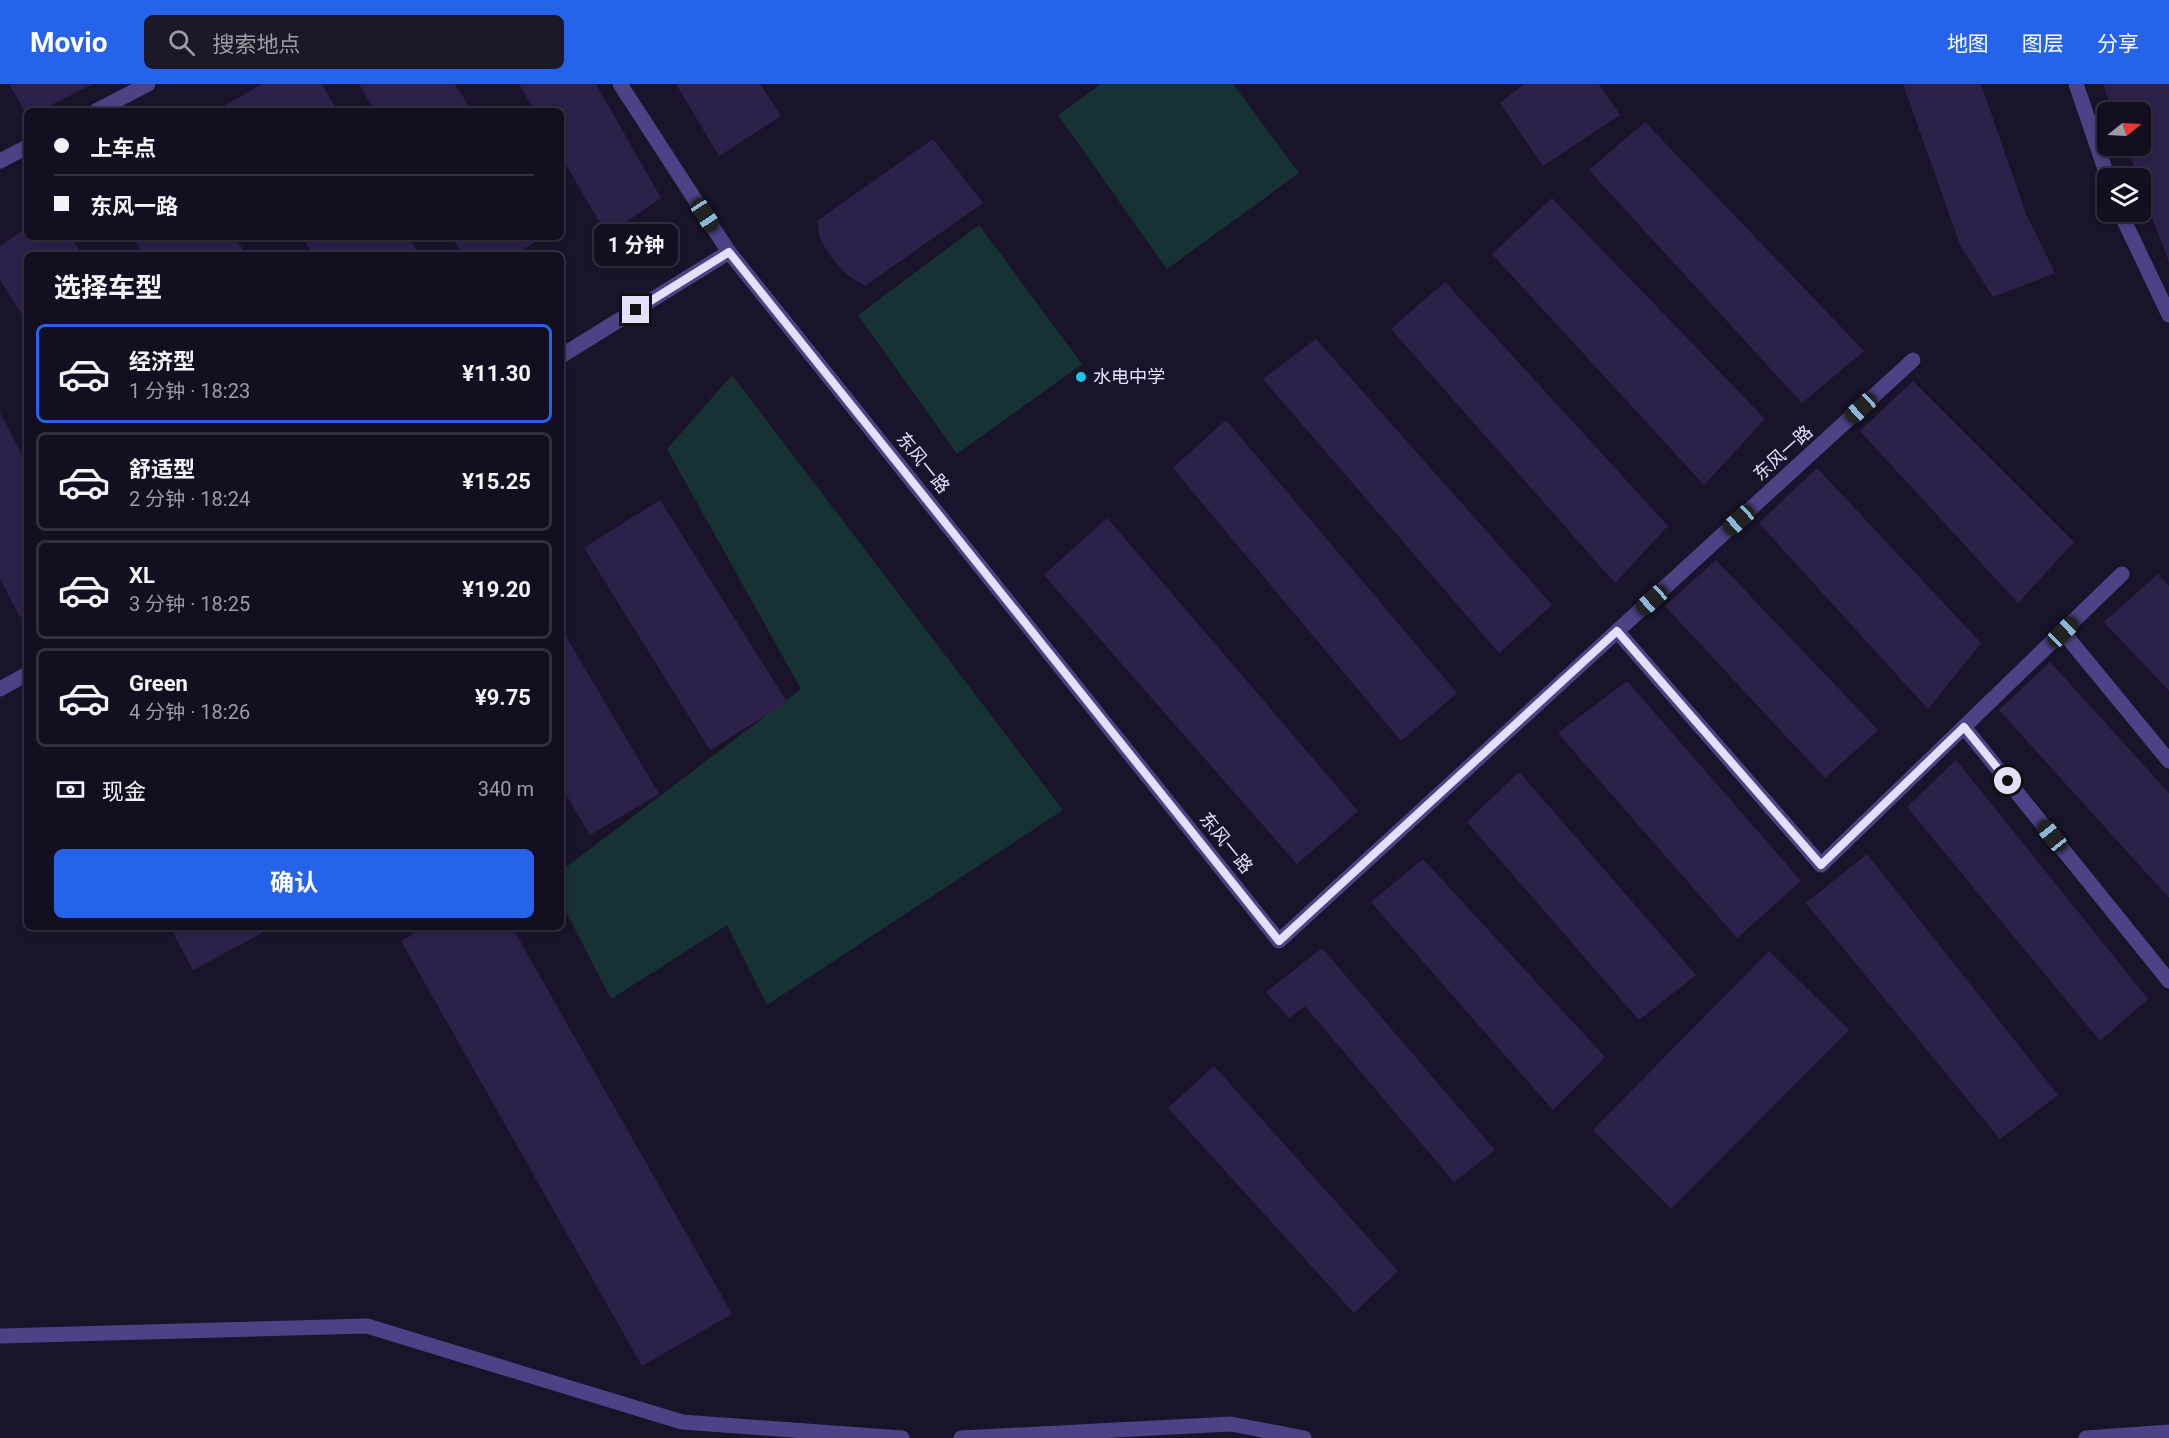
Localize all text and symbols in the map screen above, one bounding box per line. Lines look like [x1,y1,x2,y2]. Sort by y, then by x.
search box [144,15,564,69]
text: Movio [30,26,108,59]
icon: search [165,26,198,59]
text: 搜索地点 [213,32,301,57]
text: 地图 [1947,32,1989,56]
text: 图层 [2022,32,2064,56]
text: 分享 [2097,32,2139,56]
north arrow [2097,102,2151,156]
map controls [2097,102,2151,222]
text: 上车点 [90,136,156,161]
button: layers [2097,168,2151,222]
text: 东风一路 [90,194,178,219]
car [688,195,722,235]
callout: 1 分钟 [594,223,678,265]
text: 1 分钟 [608,233,664,257]
text: 选择车型 [54,272,162,304]
route end [622,296,649,323]
icon: car [57,347,111,401]
text: 经济型 [129,349,195,374]
text: ¥11.30 [462,361,531,386]
place label: 水电中学 [1093,366,1165,387]
marker: 水电中学 [1074,370,1088,384]
text: 1 分钟 · 18:23 [129,379,250,403]
car [1842,389,1880,427]
street label: 东风一路 [1749,421,1816,485]
street label: 东风一路 [893,428,954,497]
icon: car [57,455,111,509]
text: 舒适型 [129,457,195,482]
text: ¥15.25 [462,469,531,494]
text: 2 分钟 · 18:24 [129,487,250,511]
car [1720,501,1758,539]
icon: car [57,563,111,617]
text: XL [129,563,155,588]
text: ¥19.20 [462,577,531,602]
car [1633,581,1671,619]
text: 3 分钟 · 18:25 [129,592,250,616]
car [2044,613,2082,651]
icon: car [57,671,111,725]
text: Green [129,671,188,696]
text: ¥9.75 [475,685,531,710]
text: 4 分钟 · 18:26 [129,700,250,724]
route start [1994,767,2021,794]
icon: cash [54,773,87,806]
text: 340 m [478,777,534,801]
text: 现金 [102,779,146,804]
street label: 东风一路 [1196,808,1257,877]
car [2034,816,2070,856]
button: 确认 [54,849,534,918]

